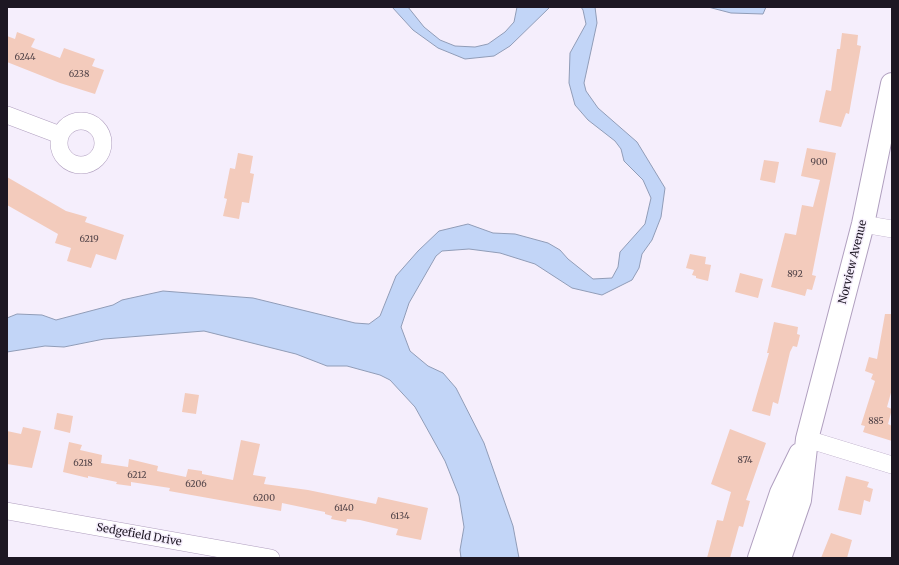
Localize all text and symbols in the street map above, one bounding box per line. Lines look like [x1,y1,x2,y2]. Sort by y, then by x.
house number: 6244 [14,52,36,62]
house number: 6238 [69,69,89,79]
house number: 900 [810,157,828,167]
street label: Norview Avenue [836,219,870,305]
house number: 6219 [79,234,99,244]
house number: 892 [787,269,803,279]
house number: 885 [868,416,884,426]
house number: 874 [737,455,753,465]
house number: 6218 [73,458,93,468]
house number: 6212 [127,470,147,480]
house number: 6206 [185,479,207,489]
house number: 6200 [253,493,275,503]
house number: 6140 [334,503,354,513]
house number: 6134 [390,511,410,521]
street label: Sedgefield Drive [95,521,183,549]

